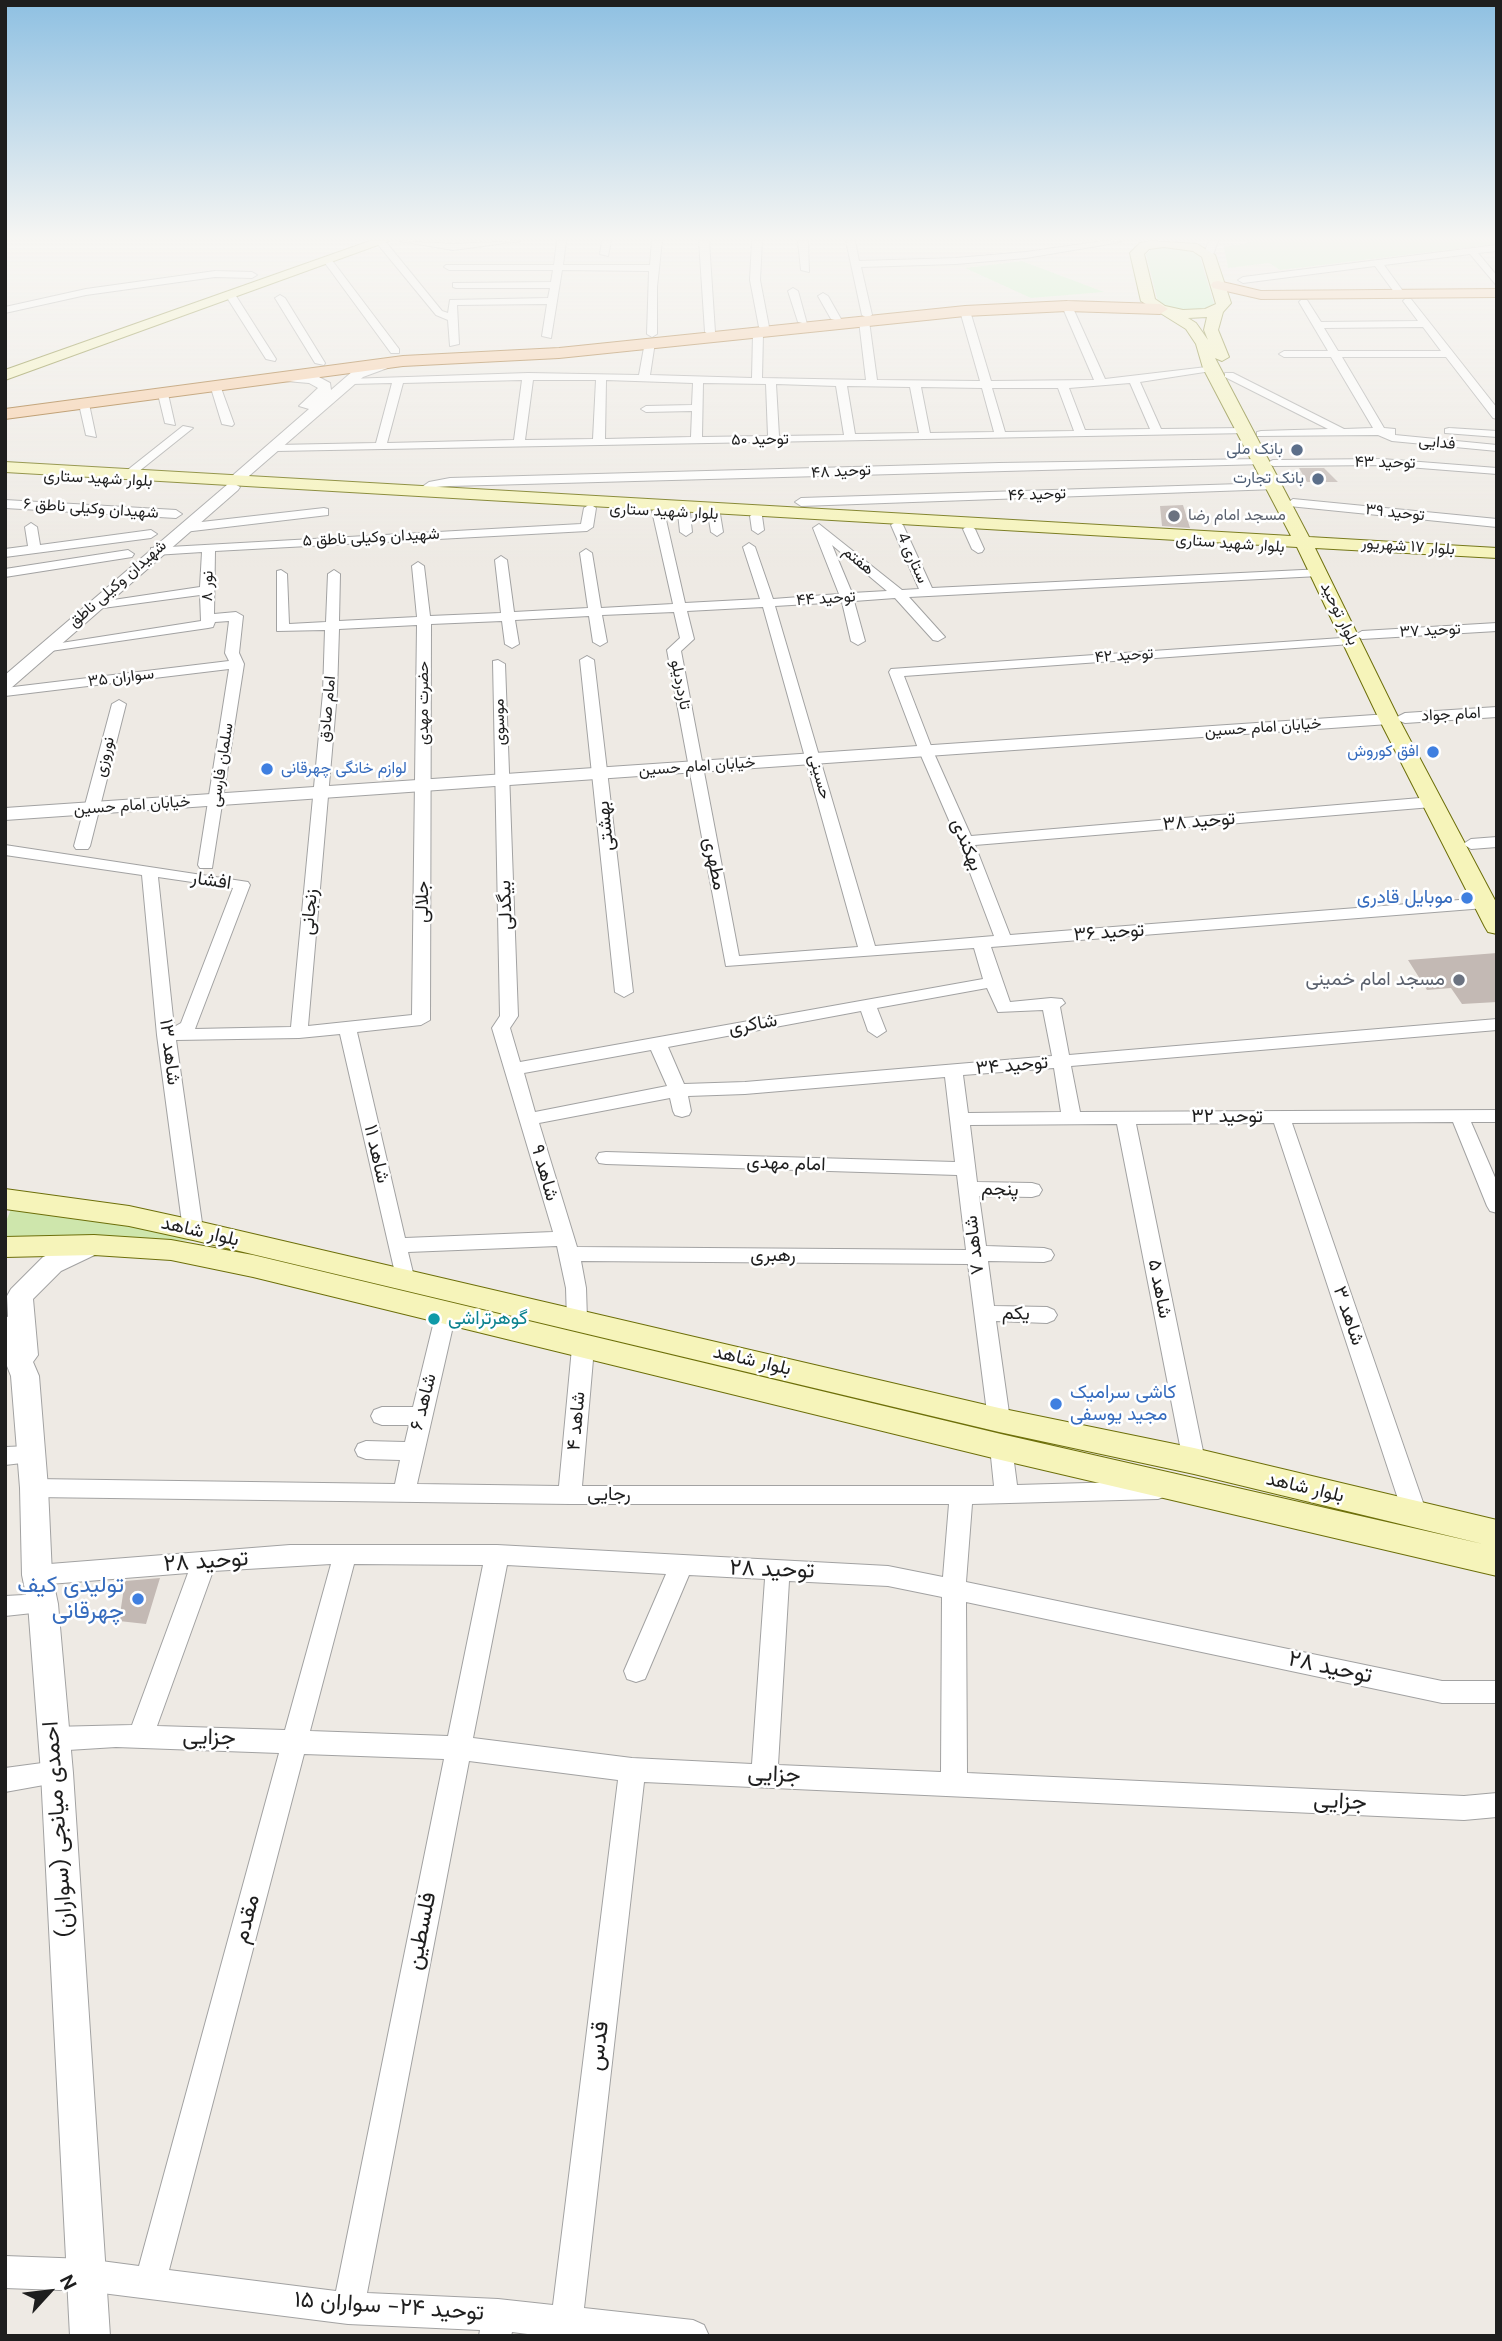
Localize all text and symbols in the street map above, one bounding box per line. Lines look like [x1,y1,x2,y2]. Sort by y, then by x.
street label: توحید ۵۰ [731,430,789,450]
street label: فدایی [1418,432,1456,454]
place label: بانک ملی [1226,440,1283,460]
marker: بانک ملی [1289,442,1305,458]
street label: توحید ۴۳ [1354,453,1416,473]
street label: توحید ۴۸ [811,461,871,483]
street label: بلوار شهید ستاری [43,467,153,491]
place label: بانک تجارت [1233,469,1304,489]
marker: بانک تجارت [1310,471,1326,487]
street label: توحید ۴۶ [1008,484,1066,506]
street label: شهیدان وکیلی ناطق ۶ [23,495,159,523]
street label: بلوار شهید ستاری [609,500,719,524]
street label: توحید ۳۹ [1364,500,1426,526]
place label: مسجد امام رضا [1188,506,1286,526]
marker: مسجد امام رضا [1166,508,1182,524]
street label: شهیدان وکیلی ناطق ۵ [302,525,440,551]
street label: ستاری 4 [892,530,932,586]
street label: بلوار شهید ستاری [1175,531,1285,557]
street label: بلوار ۱۷ شهریور [1361,534,1455,560]
street label: شهیدان وکیلی ناطق [65,536,171,632]
street label: هفتم [838,542,878,580]
street label: نور ۸ [198,570,218,602]
street label: بلوار توحید [1316,579,1362,649]
street label: توحید ۴۴ [796,587,856,611]
street label: توحید ۳۷ [1399,620,1461,642]
street label: توحید ۴۲ [1094,644,1154,668]
street label: تاردردیلو [666,658,694,712]
street label: حضرت مهدی [414,661,434,745]
street label: سواران ۳۵ [87,664,155,692]
street label: امام صادق [316,675,340,743]
street label: موسوی [490,698,510,746]
street label: امام جواد [1421,704,1481,726]
street label: خیابان امام حسین [1204,714,1322,742]
street label: سلمان فارسی [206,722,238,808]
street label: نوروزی [91,735,119,779]
place label: افق کوروش [1347,742,1419,762]
marker: افق کوروش [1425,744,1441,760]
street label: حسینی [803,752,835,802]
street label: خیابان امام حسین [638,753,756,781]
place label: لوازم خانگی چهرقانی [281,759,407,779]
marker: لوازم خانگی چهرقانی [259,761,275,777]
street label: خیابان امام حسین [73,792,191,820]
street label: بهشتی [592,800,620,852]
street label: توحید ۳۸ [1162,807,1236,837]
street label: بهکندی [945,815,987,875]
street label: مطهری [698,836,730,892]
street label: افشار [189,867,233,895]
street label: بیگدلی [494,880,518,930]
street label: جلالی [411,881,435,923]
place label: موبایل قادری [1357,887,1453,909]
street label: زنجانی [297,888,323,936]
marker: موبایل قادری [1459,890,1475,906]
street label: توحید ۳۶ [1073,919,1145,947]
place label: مسجد امام خمینی [1306,969,1445,991]
marker: مسجد امام خمینی [1451,972,1467,988]
street label: شاکری [727,1010,779,1040]
street label: شاهد ۱۳ [154,1018,184,1086]
street label: توحید ۳۴ [975,1051,1049,1081]
street label: توحید ۳۲ [1191,1106,1263,1128]
street label: شاهد ۱۱ [358,1123,394,1185]
street label: شاهد ۹ [525,1142,563,1204]
street label: امام مهدی [746,1151,826,1177]
street label: پنجم [981,1178,1019,1202]
street label: بلوار شاهد [159,1212,241,1252]
street label: شاهد ۷ [960,1214,990,1276]
street label: رهبری [750,1245,796,1267]
street label: شاهد ۵ [1142,1258,1176,1320]
street label: شاهد ۳ [1327,1284,1369,1348]
street label: یکم [1002,1302,1030,1326]
place label: گوهرتراشی [448,1308,528,1330]
marker: گوهرتراشی [426,1311,442,1327]
street label: بلوار شاهد [711,1341,793,1381]
street label: شاهد ۶ [406,1371,442,1433]
place label: کاشی سرامیک مجید یوسفی [1070,1382,1176,1426]
street label: شاهد ۴ [563,1391,591,1451]
marker: کاشی سرامیک مجید یوسفی [1048,1396,1064,1412]
street label: بلوار شاهد [1264,1468,1346,1508]
street label: رجایی [587,1484,631,1506]
street label: توحید ۲۸ [163,1545,249,1579]
street label: توحید ۲۸ [729,1555,815,1585]
place label: تولیدی کیف چهرقانی [17,1572,124,1626]
marker: تولیدی کیف چهرقانی [130,1591,146,1607]
street label: توحید ۲۸ [1286,1646,1374,1690]
street label: احمدی میانجی (سواران) [38,1720,80,1938]
street label: جزایی [182,1724,236,1752]
street label: جزایی [747,1760,801,1790]
street label: جزایی [1313,1787,1367,1817]
street label: فلسطین [401,1890,443,1972]
street label: مقدم [227,1891,267,1947]
street label: قدس [582,2020,616,2072]
north arrow [14,2257,84,2327]
text: N [54,2270,82,2294]
street label: توحید ۲۴- سواران ۱۵ [293,2287,485,2327]

